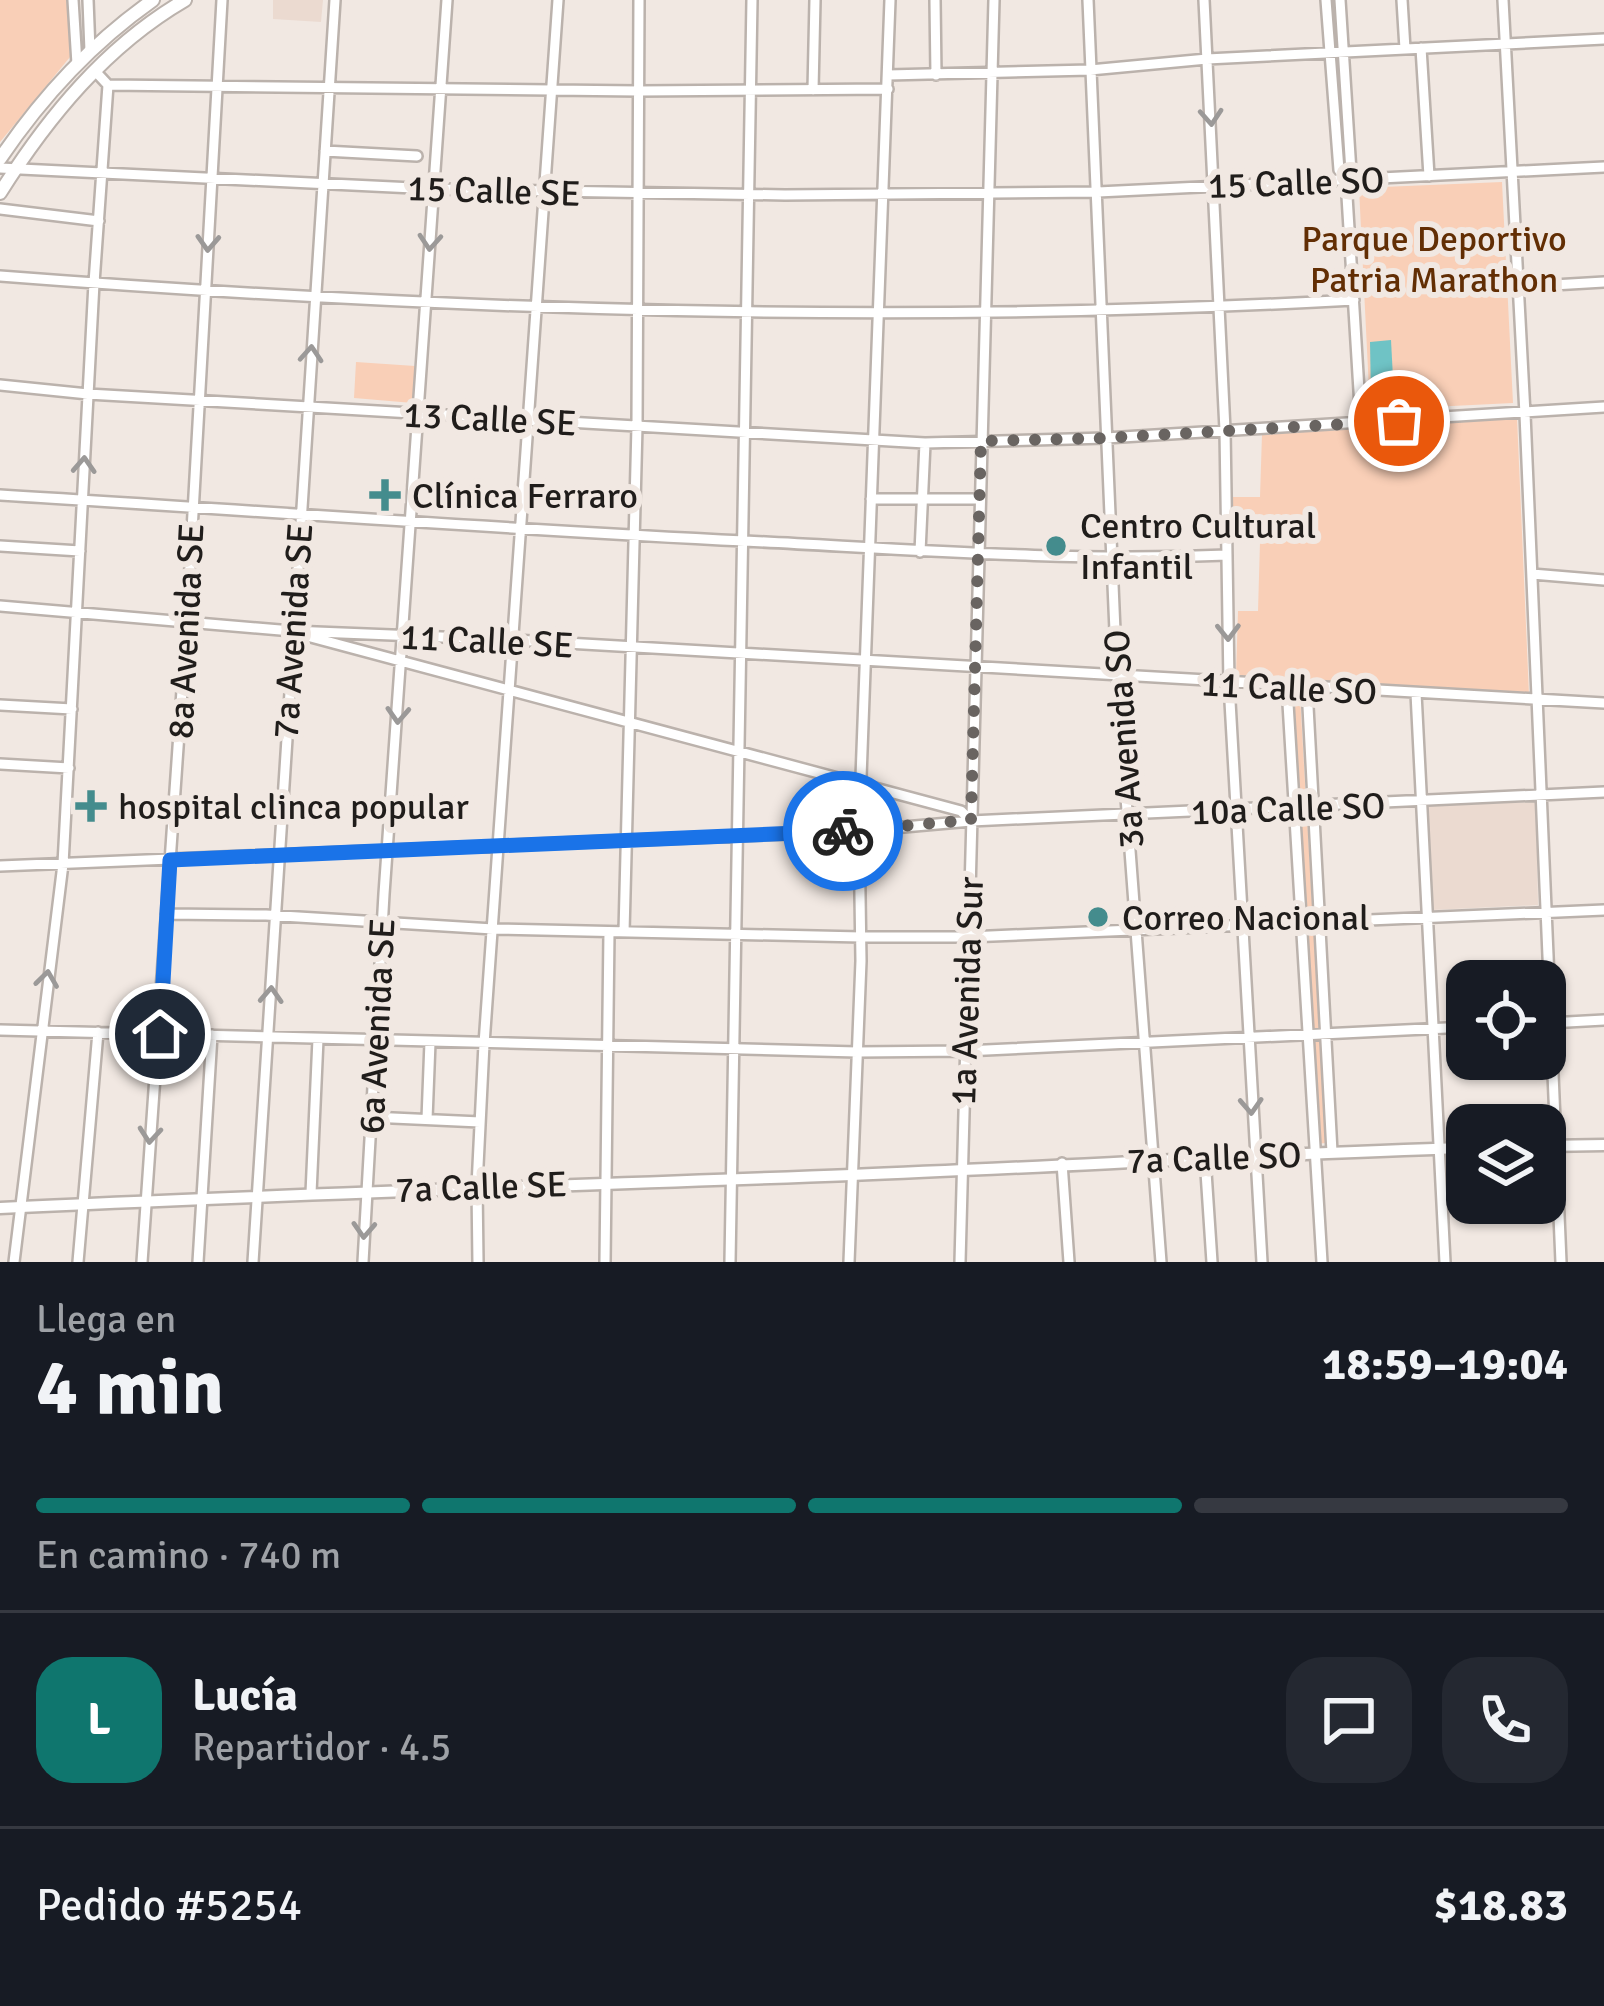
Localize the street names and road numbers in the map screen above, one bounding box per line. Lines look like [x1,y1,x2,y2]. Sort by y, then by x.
street label: 15 Calle SO [1207,158,1385,209]
street label: 15 Calle SE [407,166,581,217]
street label: 13 Calle SE [402,392,578,447]
street label: 8a Avenida SE [158,522,215,740]
street label: 7a Avenida SE [264,522,323,740]
street label: 11 Calle SE [399,614,575,669]
street label: 3a Avenida SO [1094,628,1155,850]
street label: 11 Calle SO [1200,661,1378,716]
street label: 10a Calle SO [1190,784,1386,835]
street label: 1a Avenida Sur [941,875,994,1106]
street label: 6a Avenida SE [349,917,406,1135]
street label: 7a Calle SO [1126,1133,1302,1184]
street label: 7a Calle SE [394,1162,568,1213]

